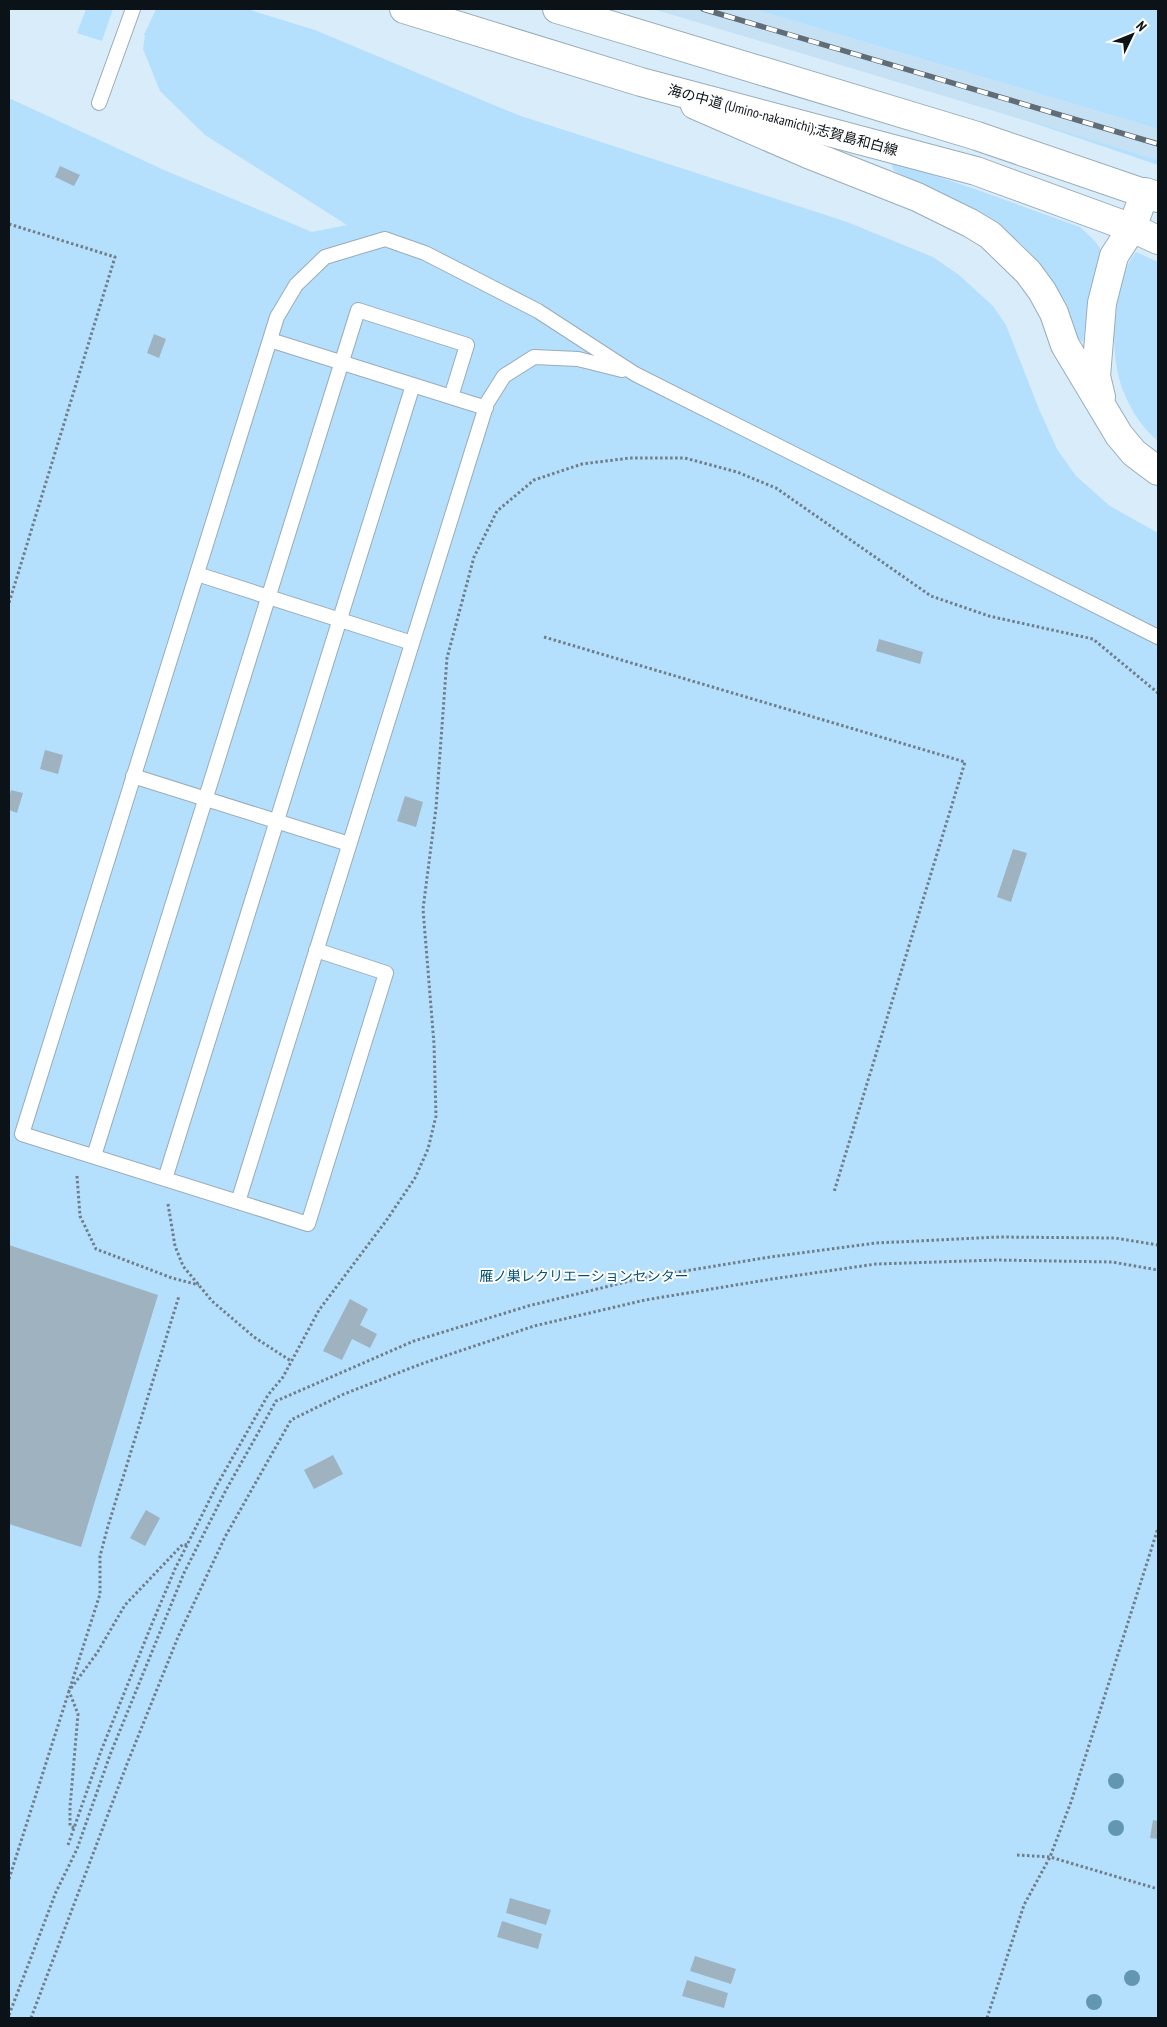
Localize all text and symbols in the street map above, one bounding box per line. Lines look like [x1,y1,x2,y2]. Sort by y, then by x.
north arrow [1107,10,1157,60]
text: N [1132,17,1151,35]
street label: 海の中道 (Umino-nakamichi);志賀島和白線 [666,81,900,159]
park label: 雁ノ巣レクリエーションセンター [479,1267,689,1285]

